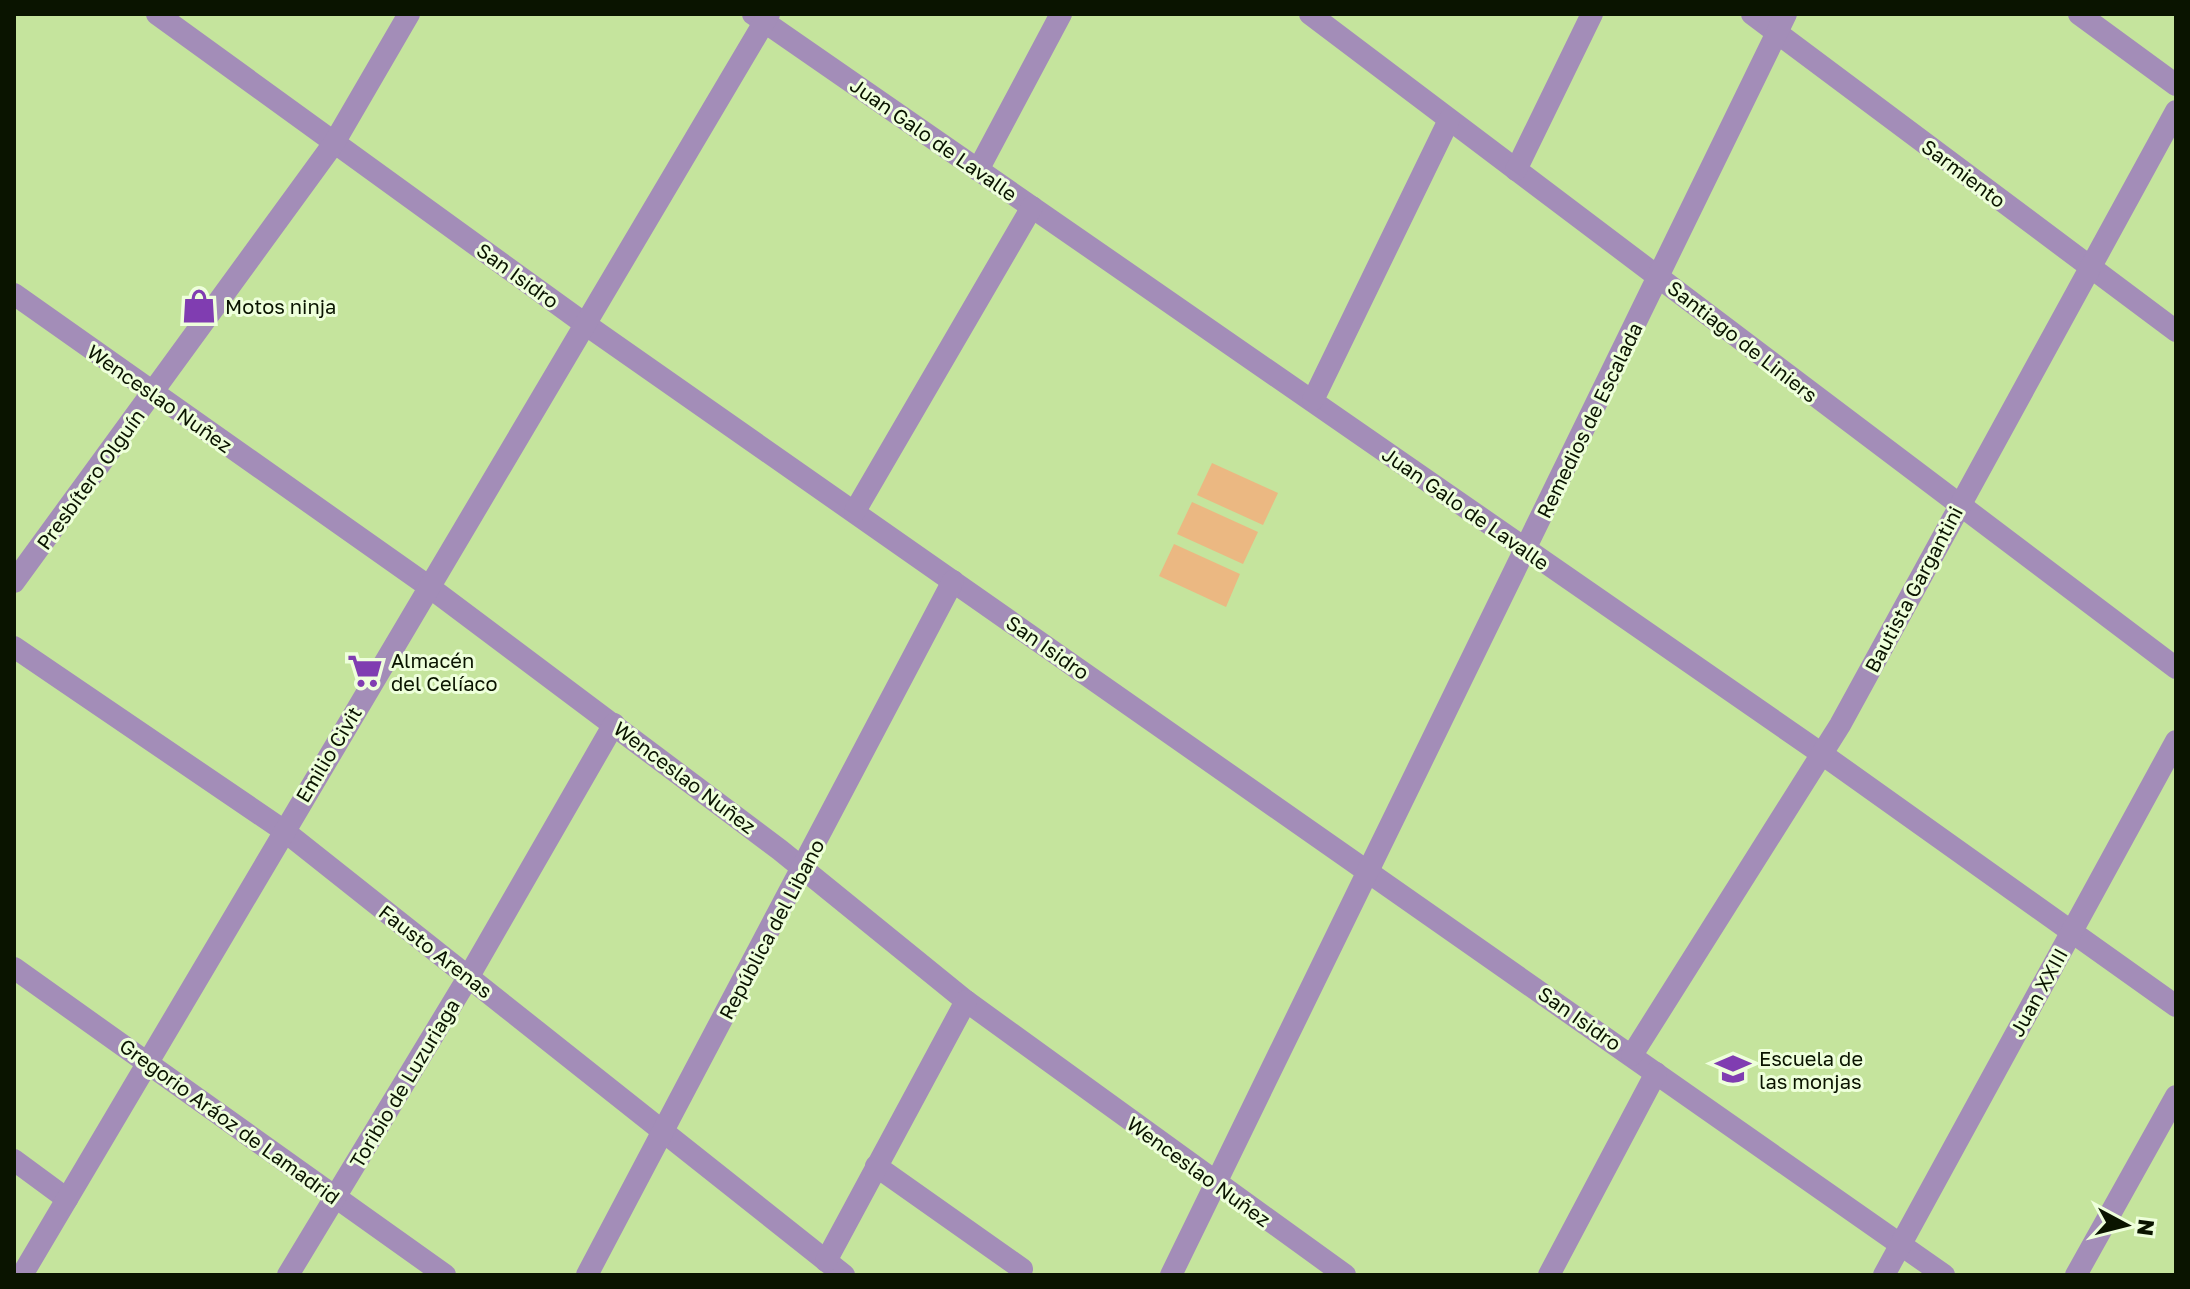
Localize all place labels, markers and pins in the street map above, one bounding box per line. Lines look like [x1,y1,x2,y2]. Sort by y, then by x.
shop icon: Motos ninja [180,287,218,325]
place label: Motos ninja [225,294,336,318]
place label: Almacén del Celíaco [391,648,497,695]
supermarket icon: Almacén del Celíaco [346,652,384,690]
place label: Escuela de las monjas [1759,1046,1863,1093]
school or university icon: Escuela de las monjas [1714,1050,1752,1088]

